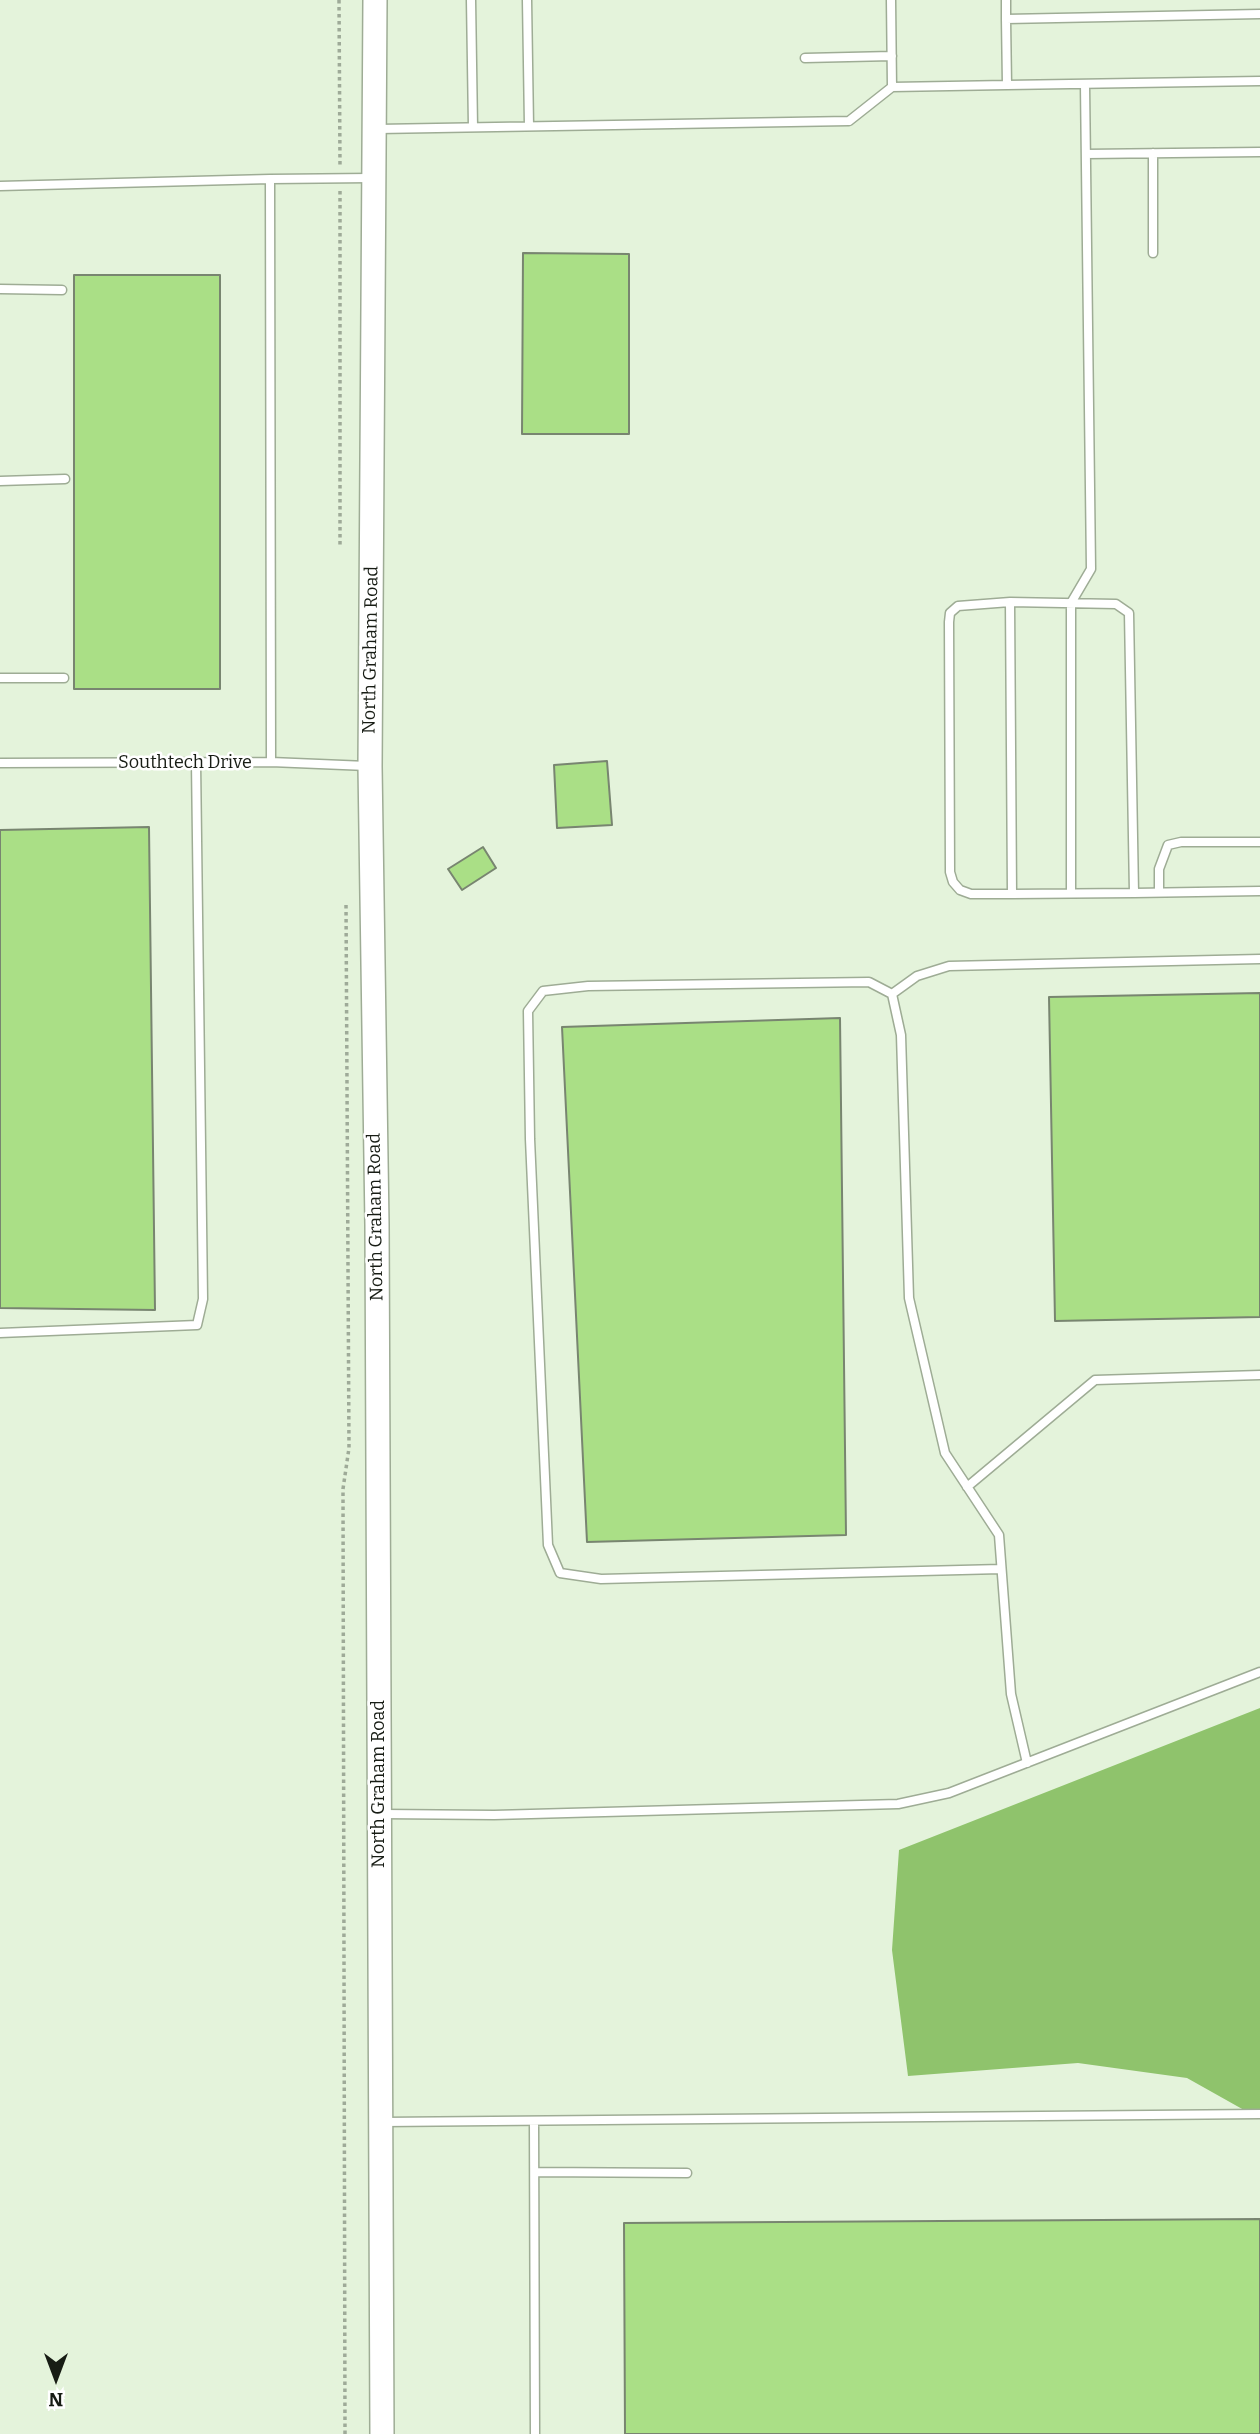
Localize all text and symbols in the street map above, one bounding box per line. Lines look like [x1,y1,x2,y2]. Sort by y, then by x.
street label: North Graham Road [359,566,383,734]
street label: Southtech Drive [118,752,252,774]
street label: North Graham Road [364,1133,388,1301]
street label: North Graham Road [368,1700,390,1868]
north arrow [21,2343,91,2413]
text: N [49,2388,63,2411]

